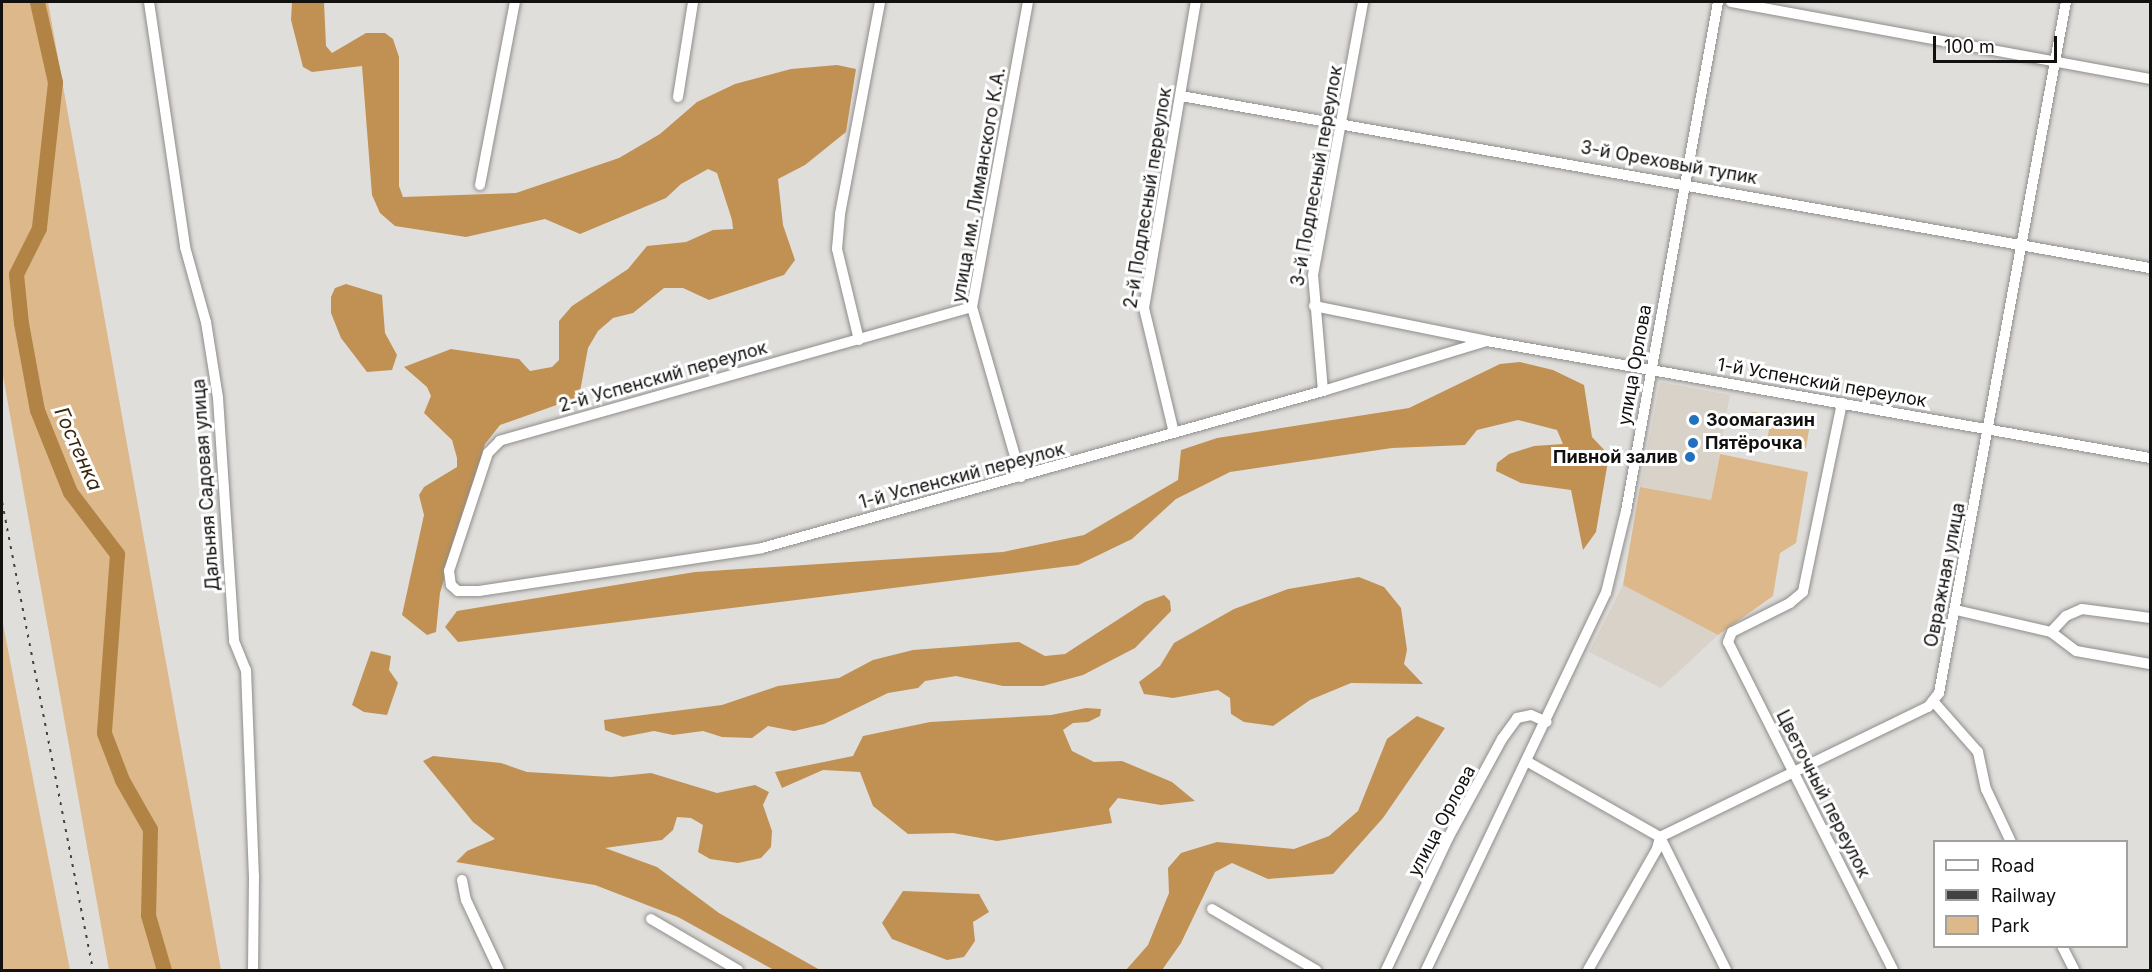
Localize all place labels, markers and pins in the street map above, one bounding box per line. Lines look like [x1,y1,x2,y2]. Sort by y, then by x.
place label: Зоомагазин [1706,409,1815,431]
marker: Зоомагазин [1687,413,1701,427]
place label: Пятёрочка [1705,432,1803,454]
marker: Пятёрочка [1686,436,1700,450]
place label: Пивной залив [1553,446,1678,468]
marker: Пивной залив [1683,450,1697,464]

